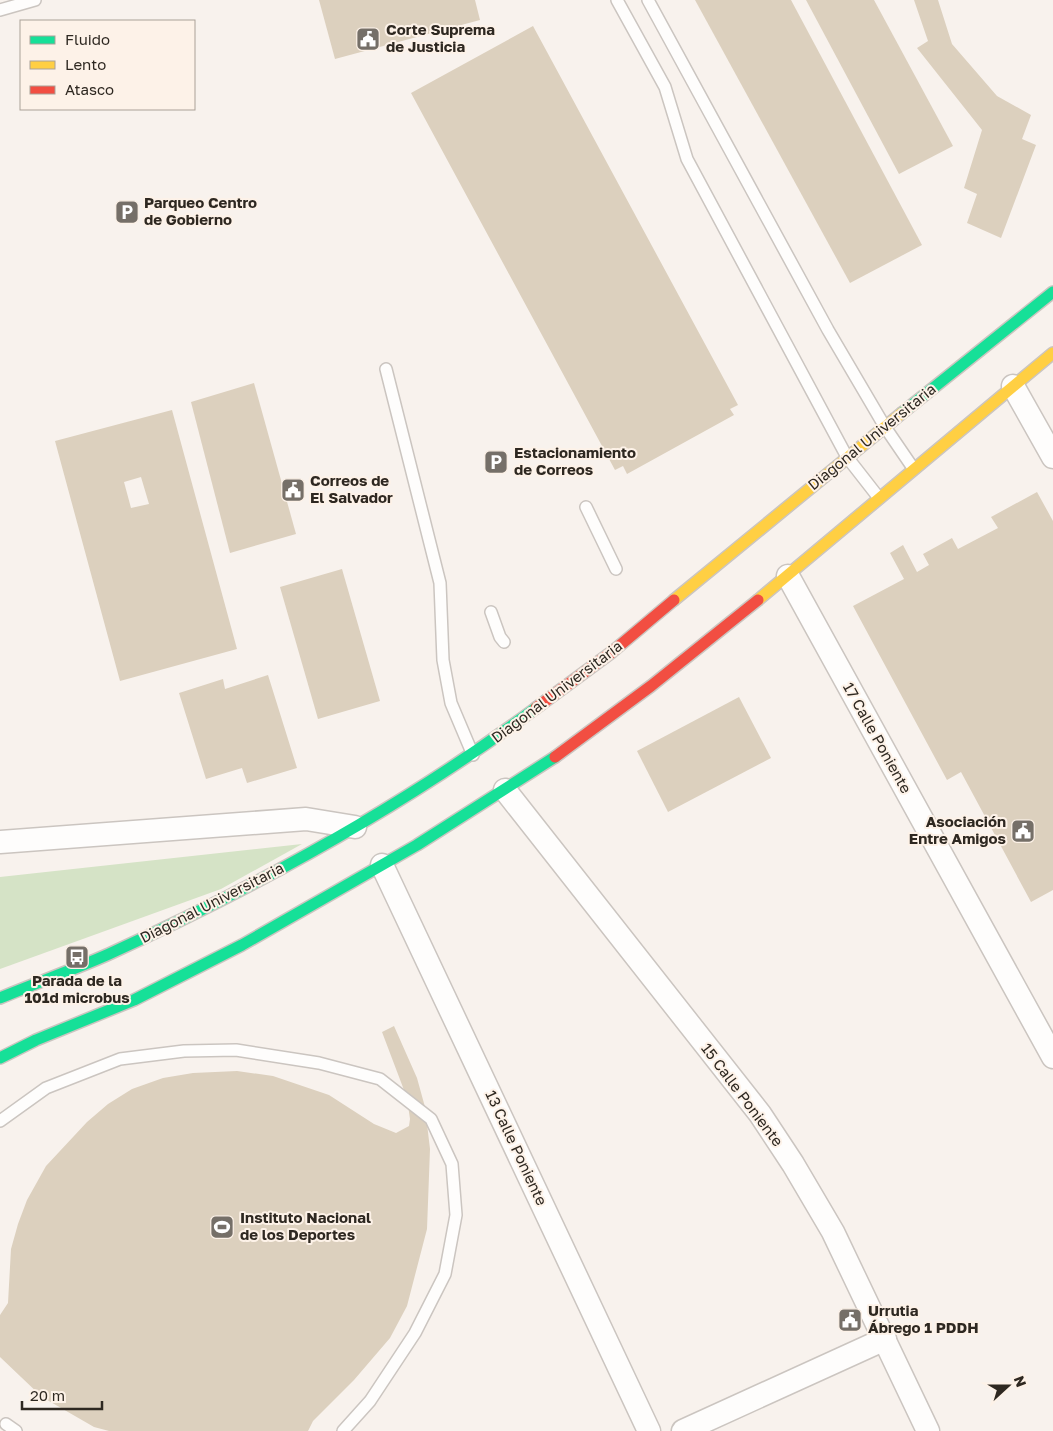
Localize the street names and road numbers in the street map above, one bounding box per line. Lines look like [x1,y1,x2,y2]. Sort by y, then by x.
street label: Diagonal Universitaria [804,379,939,493]
street label: Diagonal Universitaria [487,636,625,746]
street label: 17 Calle Poniente [840,679,916,796]
street label: Diagonal Universitaria [137,858,287,946]
street label: 15 Calle Poniente [698,1039,788,1150]
street label: 13 Calle Poniente [482,1087,552,1208]

